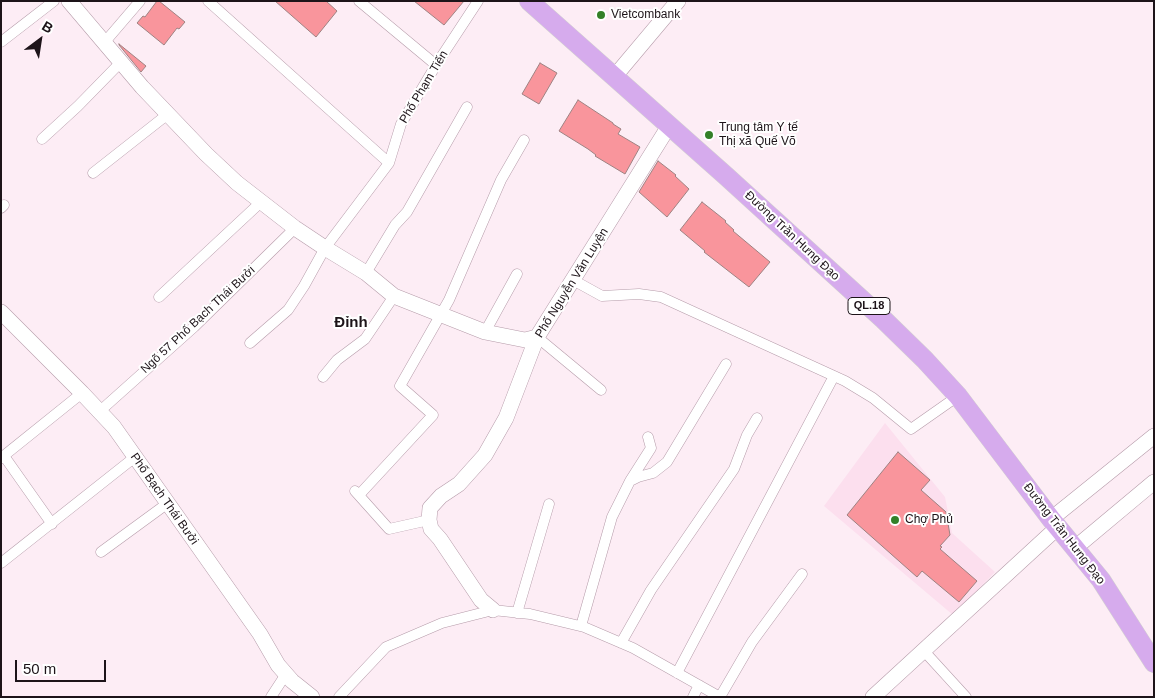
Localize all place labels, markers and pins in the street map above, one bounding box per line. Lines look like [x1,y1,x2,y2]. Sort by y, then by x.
place label: Vietcombank [611,8,680,22]
marker: Vietcombank [595,9,607,21]
place label: Trung tâm Y tế Thị xã Quế Võ [719,121,798,149]
marker: Trung tâm Y tế Thị xã Quế Võ [703,129,715,141]
place label: Chợ Phủ [905,513,953,527]
marker: Chợ Phủ [889,514,901,526]

